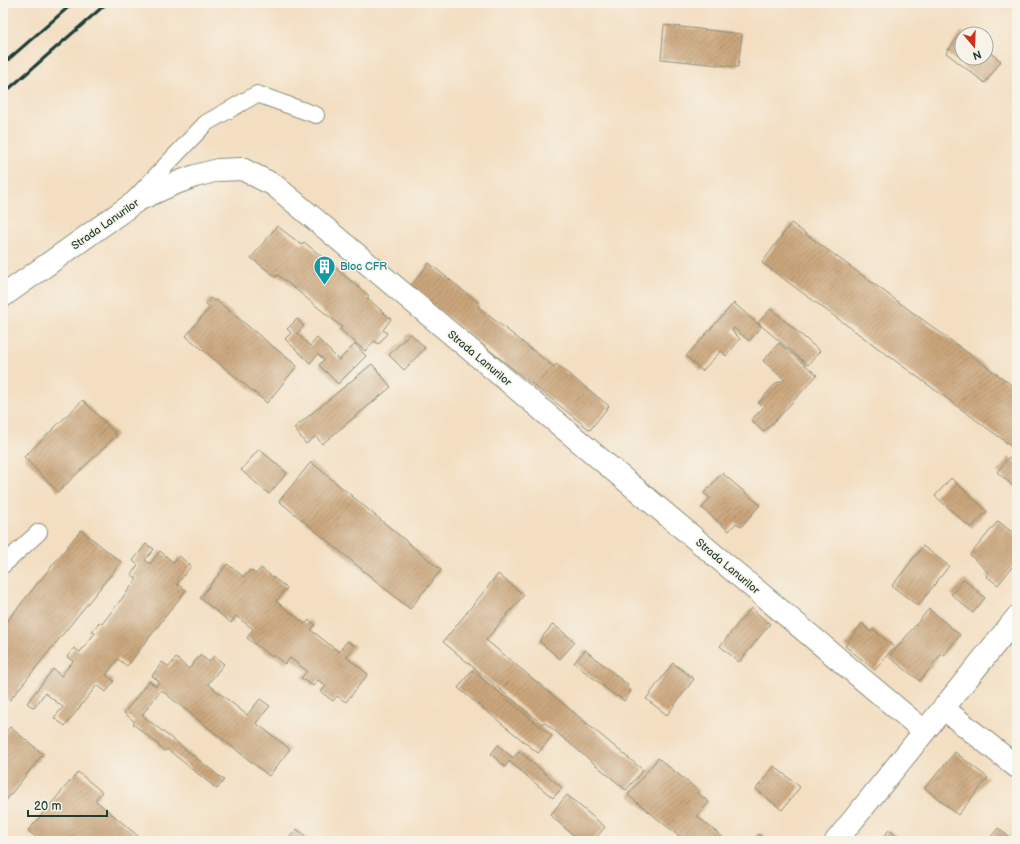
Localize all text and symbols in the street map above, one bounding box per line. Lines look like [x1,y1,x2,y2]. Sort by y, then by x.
north arrow [954,26,994,66]
text: N [971,47,983,62]
street label: Strada Lanurilor [69,196,142,252]
building icon: Bloc CFR [312,253,338,286]
place label: Bloc CFR [340,260,387,273]
street label: Strada Lanurilor [445,328,515,389]
street label: Strada Lanurilor [693,536,763,597]
scale bar [28,792,107,818]
text: 20 m [34,799,61,814]

